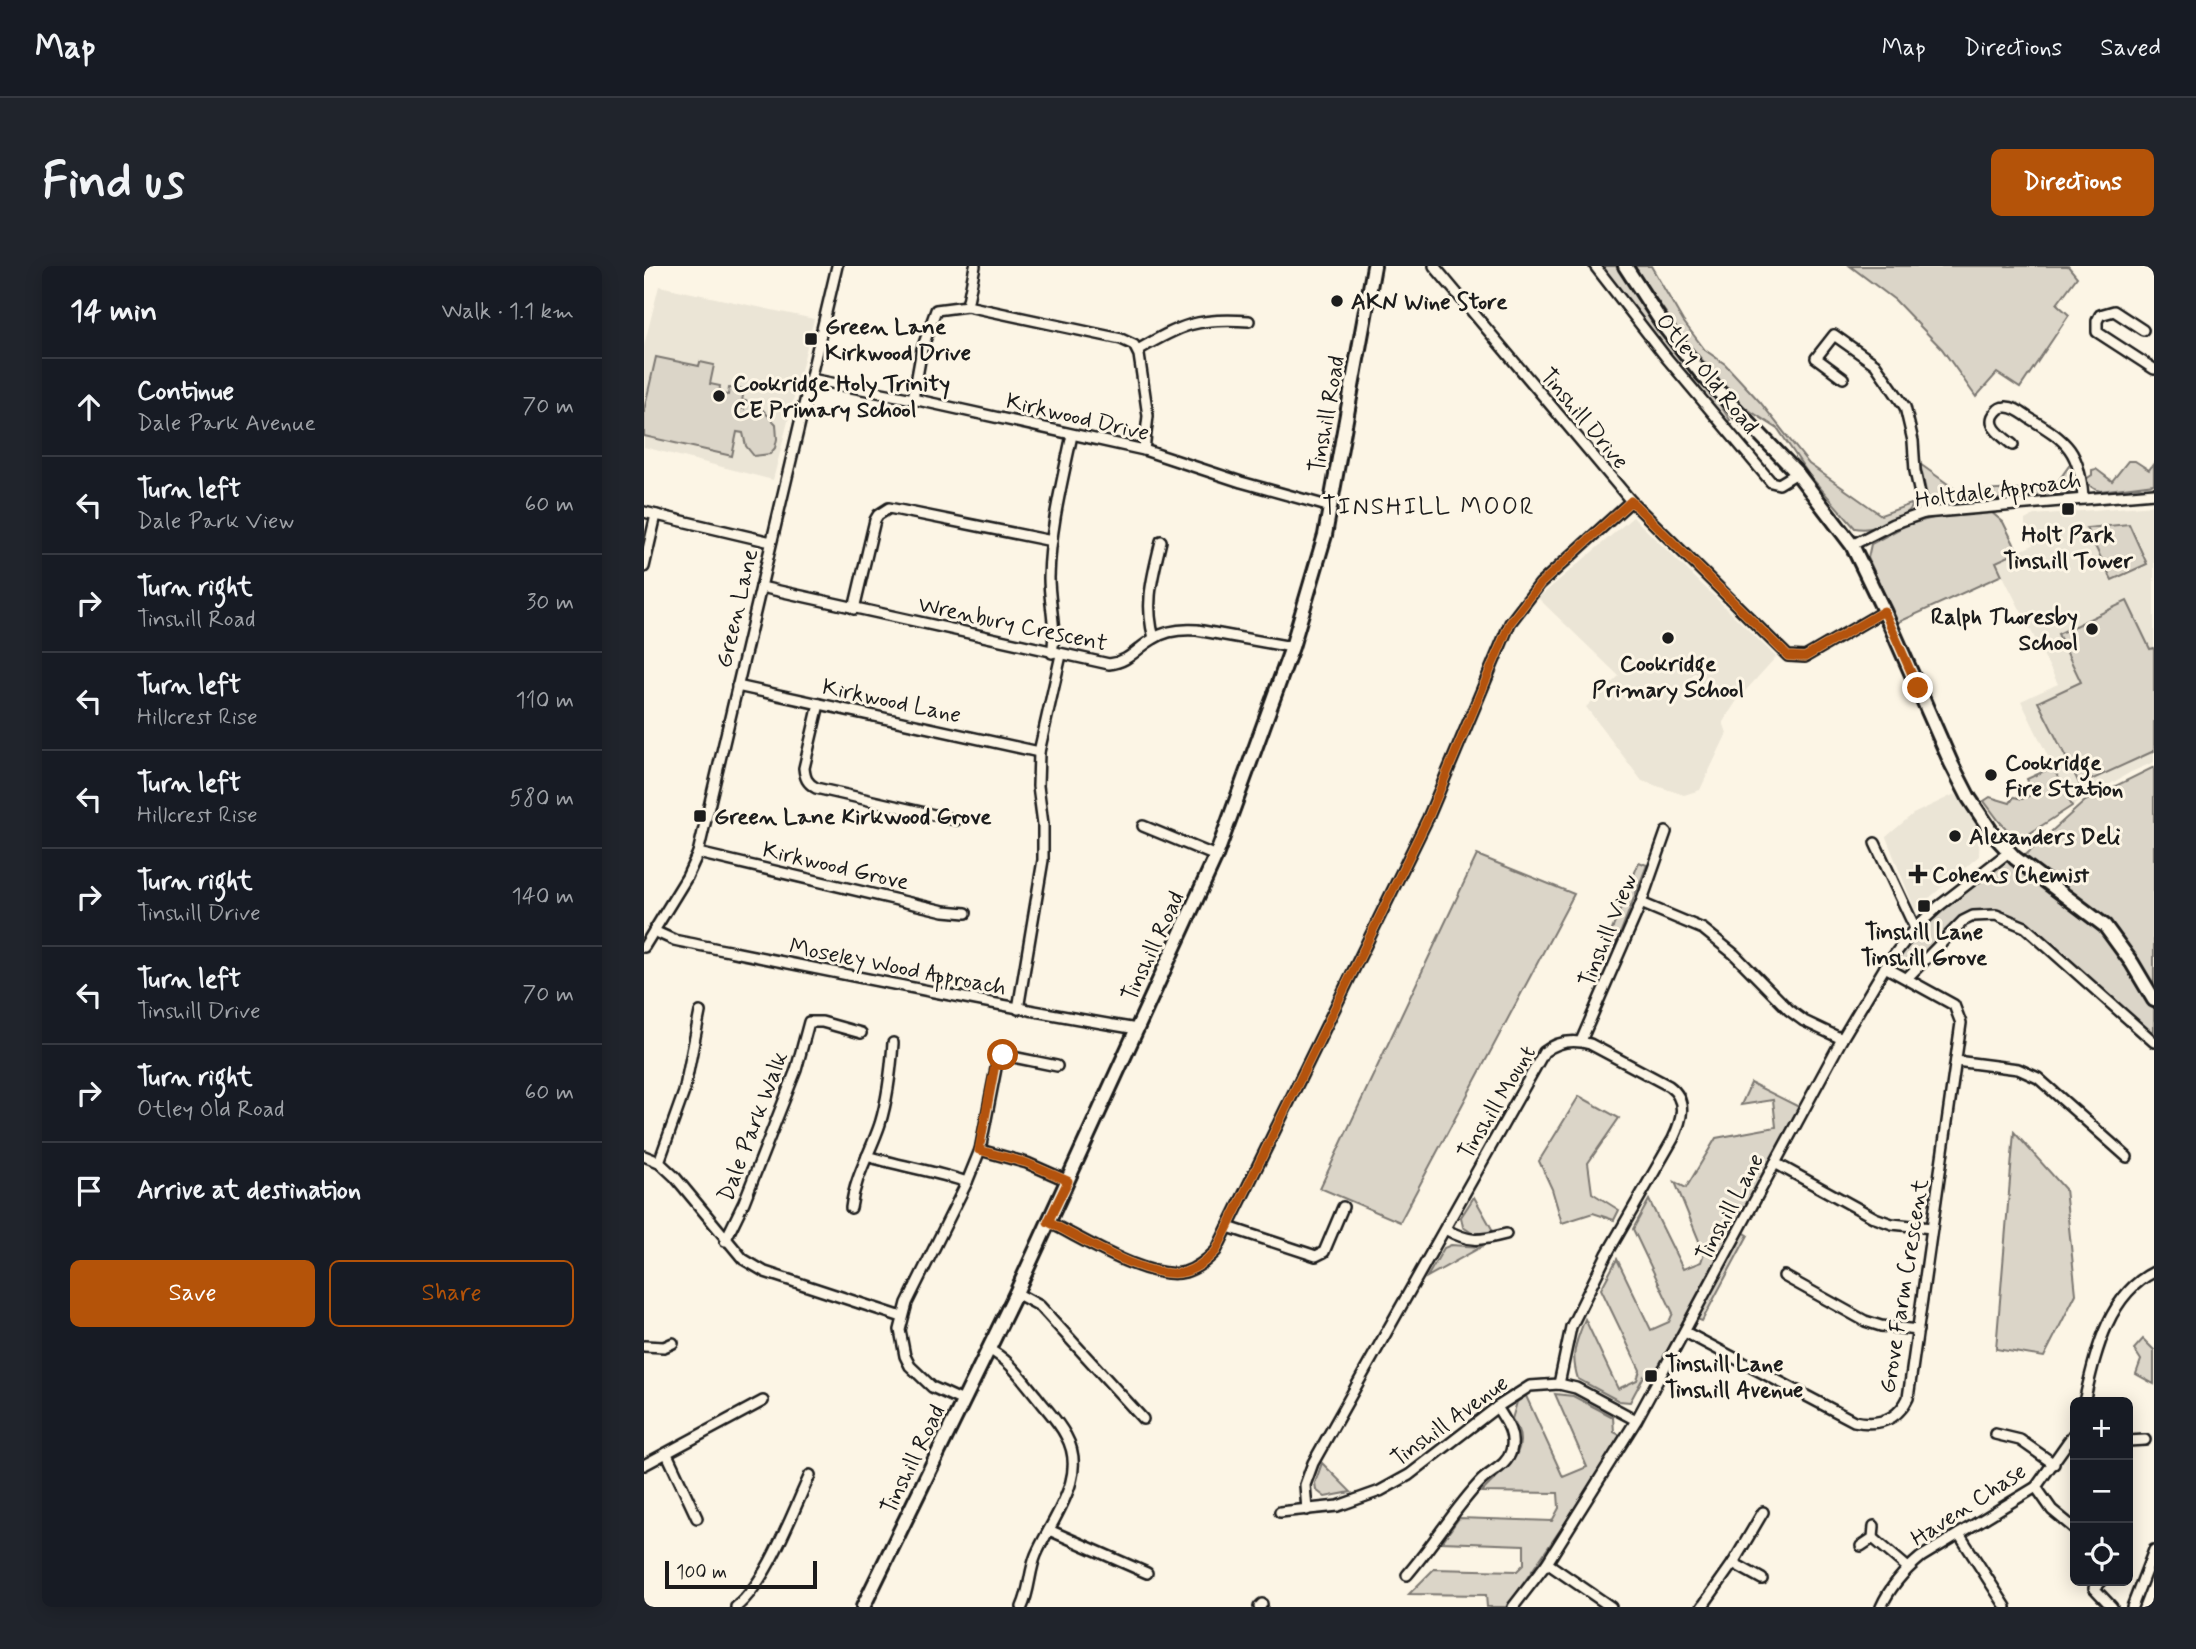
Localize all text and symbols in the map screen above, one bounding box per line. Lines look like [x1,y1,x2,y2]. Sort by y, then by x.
text: Map [35,26,95,70]
text: Map [1882,33,1926,64]
text: Directions [1964,33,2062,64]
text: Saved [2100,33,2161,64]
button: Directions [1991,149,2154,216]
text: Find us [42,150,185,215]
place label: AKN Wine Store [1351,288,1508,318]
text: 14 min [70,292,157,331]
marker: AKN Wine Store [1329,293,1345,309]
text: Walk · 1.1 km [441,297,574,327]
street label: Otley Old Road [1648,307,1765,441]
place label: Green Lane Kirkwood Drive [825,313,971,369]
marker: Green Lane Kirkwood Drive [803,331,819,347]
street label: Tinshill Road [1303,353,1353,475]
street label: Tinshill Drive [1532,362,1635,476]
place label: Cookridge Holy Trinity CE Primary School [733,370,950,426]
text: Continue [137,375,234,409]
street label: Kirkwood Drive [1003,387,1152,449]
icon: ahead [70,388,108,426]
marker: Cookridge Holy Trinity CE Primary School [711,388,727,404]
text: 70 m [522,392,574,422]
text: Dale Park Avenue [137,409,316,439]
street label: Holtdale Approach [1913,466,2083,517]
text: Turn left [137,473,241,507]
icon: left [70,486,108,524]
text: 60 m [525,490,574,520]
district label: TINSHILL MOOR [1322,492,1536,523]
marker: Holt Park Tinshill Tower [2060,501,2076,517]
text: Dale Park View [137,507,294,537]
place label: Holt Park Tinshill Tower [2003,521,2134,577]
street label: Green Lane [710,546,766,671]
text: Turn right [137,571,253,605]
icon: right [70,584,108,622]
text: 30 m [526,588,574,618]
street label: Wrenbury Crescent [915,590,1110,660]
place label: Ralph Thoresby School [1931,603,2078,659]
text: Tinshill Road [137,605,255,635]
marker: Ralph Thoresby School [2084,621,2100,637]
marker: Cookridge Primary School [1660,630,1676,646]
place label: Cookridge Primary School [1592,650,1744,706]
text: Turn left [137,669,241,703]
route end [1902,672,1933,703]
street label: Kirkwood Lane [819,673,964,731]
icon: left [70,682,108,720]
text: 110 m [515,686,574,716]
text: Hillcrest Rise [137,703,258,733]
place label: Cookridge Fire Station [2005,749,2123,805]
text: Turn left [137,767,241,801]
marker: Cookridge Fire Station [1983,767,1999,783]
icon: left [70,780,108,818]
text: 580 m [509,784,574,814]
text: Hillcrest Rise [137,801,258,831]
place label: Green Lane Kirkwood Grove [714,803,992,833]
marker: Green Lane Kirkwood Grove [692,808,708,824]
place label: Alexanders Deli [1969,823,2121,853]
marker: Alexanders Deli [1947,828,1963,844]
street label: Kirkwood Grove [759,836,912,898]
place label: Cohens Chemist [1932,861,2090,891]
text: Turn right [137,865,253,899]
marker: Cohens Chemist [1910,866,1926,882]
street label: Tinshill View [1572,869,1645,992]
icon: right [70,878,108,916]
text: 140 m [511,882,574,912]
street label: Tinshill Road [1115,887,1192,1007]
marker: Tinshill Lane Tinshill Grove [1916,898,1932,914]
text: Tinshill Drive [137,899,261,929]
place label: Tinshill Lane Tinshill Grove [1861,918,1988,974]
street label: Moseley Wood Approach [786,932,1009,1005]
text: Turn left [137,963,241,997]
icon: left [70,976,108,1014]
text: 70 m [522,980,574,1010]
text: Tinshill Drive [137,997,261,1027]
route start [987,1039,1018,1070]
street label: Tinshill Mount [1452,1040,1544,1166]
street label: Dale Park Walk [712,1048,796,1206]
text: Turn right [137,1061,253,1095]
icon: right [70,1074,108,1112]
text: 60 m [525,1078,574,1108]
text: Otley Old Road [137,1095,285,1125]
street label: Tinshill Lane [1690,1149,1772,1267]
icon: arrive [70,1172,108,1210]
text: Arrive at destination [137,1174,361,1208]
street label: Grove Farm Crescent [1873,1176,1937,1396]
button: Save [70,1260,315,1327]
button: Share [329,1260,574,1327]
place label: Tinshill Lane Tinshill Avenue [1665,1350,1803,1406]
marker: Tinshill Lane Tinshill Avenue [1643,1368,1659,1384]
street label: Tinshill Avenue [1385,1369,1515,1474]
map controls [2070,1397,2133,1586]
button: + [2070,1397,2133,1460]
street label: Tinshill Road [874,1400,953,1520]
street label: Haven Chase [1905,1457,2033,1554]
button: − [2070,1460,2133,1523]
button: locate [2070,1523,2133,1586]
scale bar [665,1558,817,1590]
text: 100 m [676,1560,727,1585]

